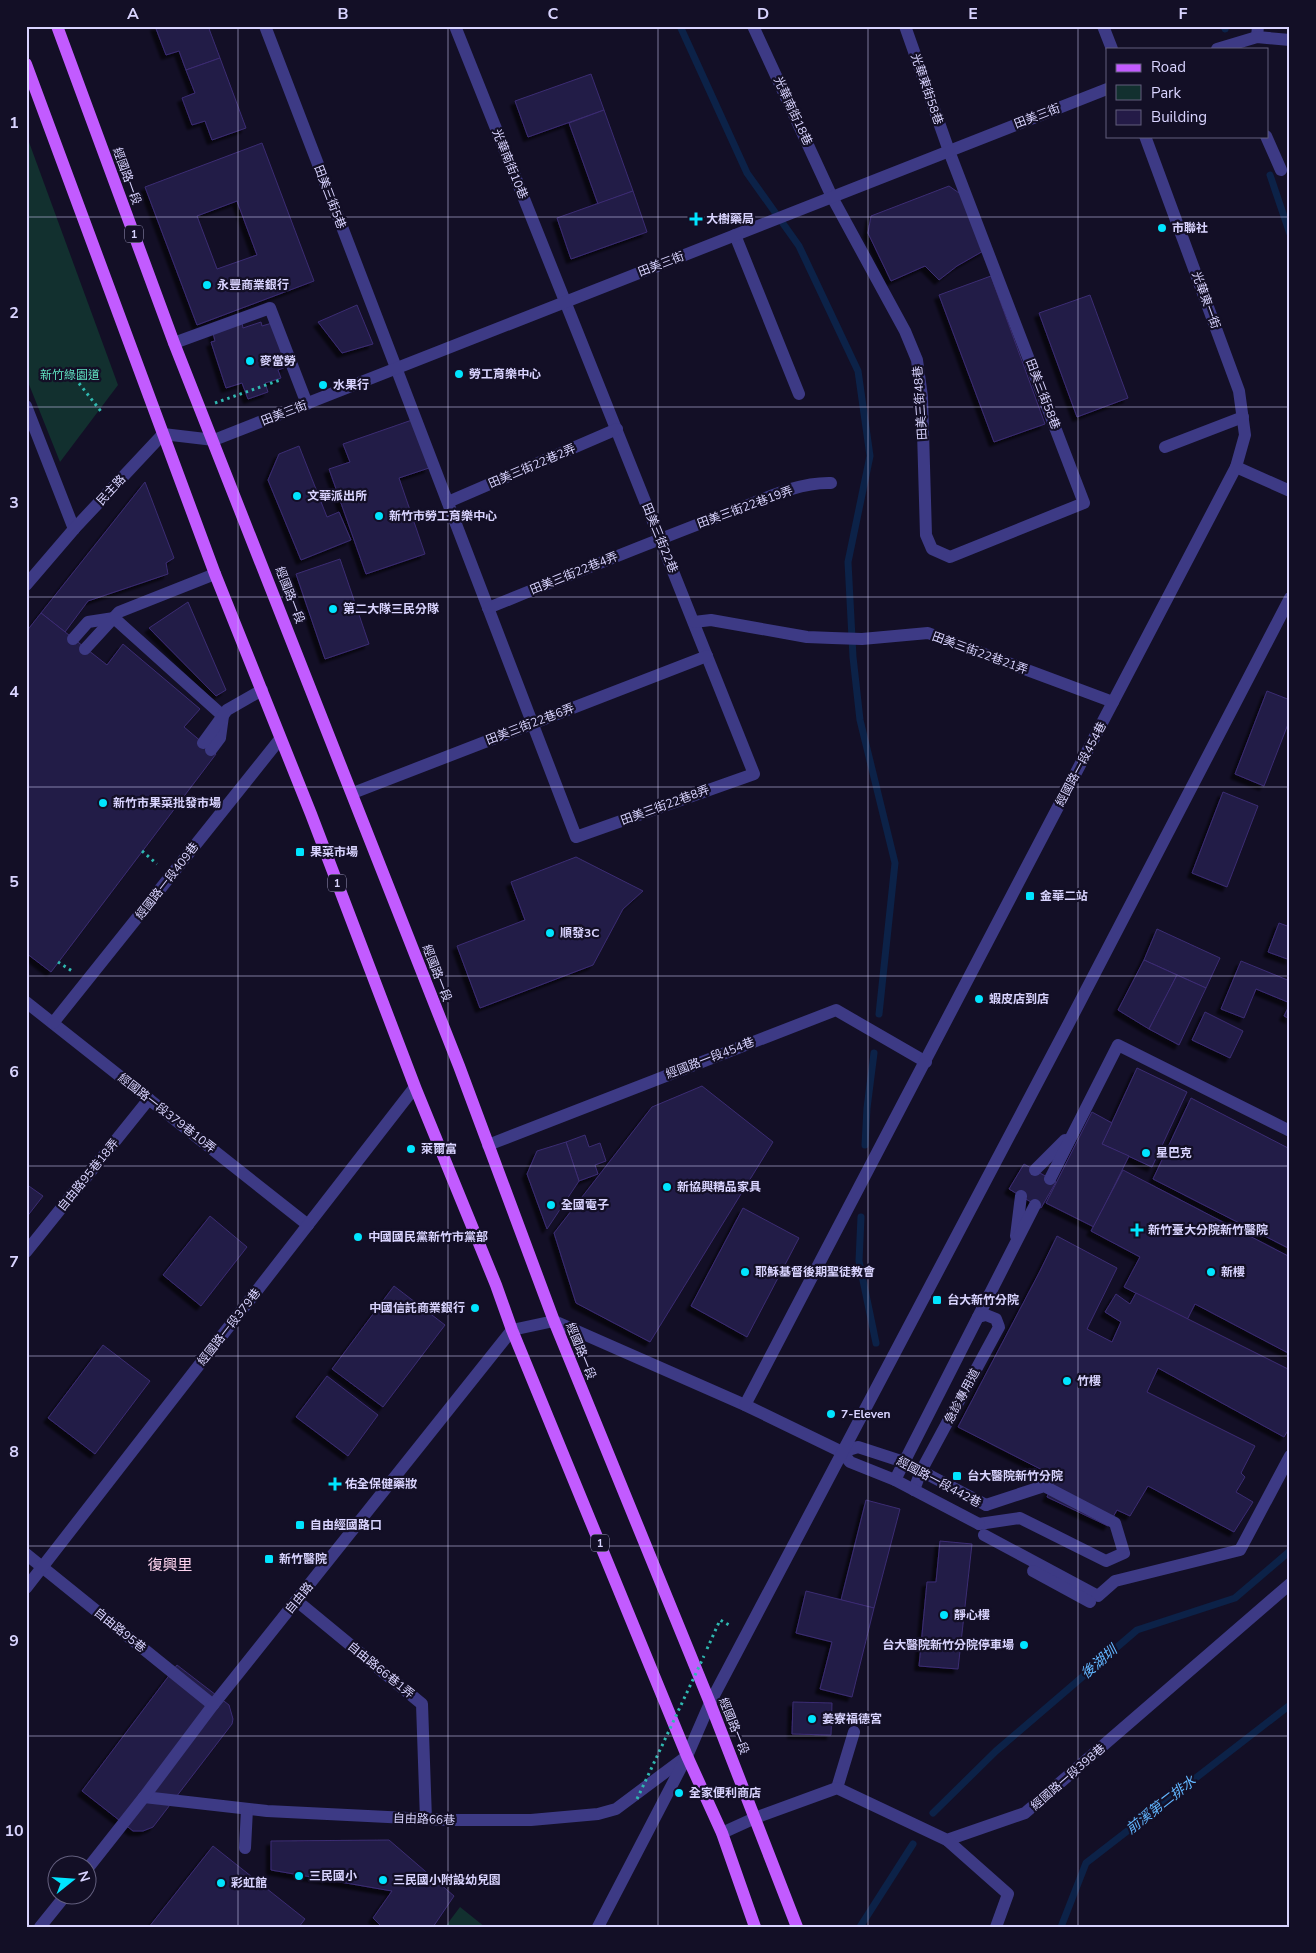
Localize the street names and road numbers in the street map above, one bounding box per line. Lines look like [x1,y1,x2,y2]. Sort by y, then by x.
street label: 光華東街58巷 [907,51,947,127]
street label: 光華南街18巷 [770,74,816,148]
street label: 田美三街 [1012,100,1062,132]
street label: 光華南街10巷 [489,127,531,201]
street label: 經國路一段 [109,145,145,207]
street label: 田美三街5巷 [310,163,350,231]
road number: 1 [125,225,143,242]
street label: 田美三街 [636,248,686,280]
street label: 光華東一街 [1188,269,1224,331]
street label: 田美三街58巷 [1022,356,1064,432]
street label: 田美三街48巷 [909,365,931,441]
street label: 田美三街 [259,397,309,429]
street label: 田美三街22巷2弄 [486,440,578,492]
street label: 民主路 [93,471,129,509]
street label: 田美三街22巷19弄 [695,482,795,532]
street label: 田美三街22巷 [639,501,681,575]
street label: 田美三街22巷4弄 [528,548,620,598]
street label: 經國路一段 [272,564,308,626]
street label: 田美三街22巷21弄 [930,628,1030,678]
street label: 田美三街22巷6弄 [483,700,577,748]
street label: 經國路一段454巷 [1052,719,1110,809]
street label: 田美三街22巷8弄 [618,781,712,829]
street label: 經國路一段409巷 [132,839,202,923]
road number: 1 [328,874,346,891]
street label: 經國路一段 [419,942,455,1004]
street label: 經國路一段454巷 [663,1034,757,1082]
street label: 經國路一段379巷10弄 [115,1070,219,1156]
street label: 自由路95巷18弄 [54,1135,122,1215]
street label: 經國路一段379巷 [194,1285,264,1369]
street label: 經國路一段 [562,1320,600,1382]
street label: 急診專用道 [941,1366,983,1426]
street label: 經國路一段442巷 [894,1453,984,1511]
road number: 1 [591,1535,609,1552]
street label: 自由路 [281,1579,317,1617]
street label: 自由路95巷 [91,1604,149,1656]
street label: 自由路66巷1弄 [344,1638,418,1702]
street label: 經國路一段 [715,1695,753,1757]
street label: 經國路一段398巷 [1027,1740,1109,1814]
street label: 自由路66巷 [393,1810,455,1828]

